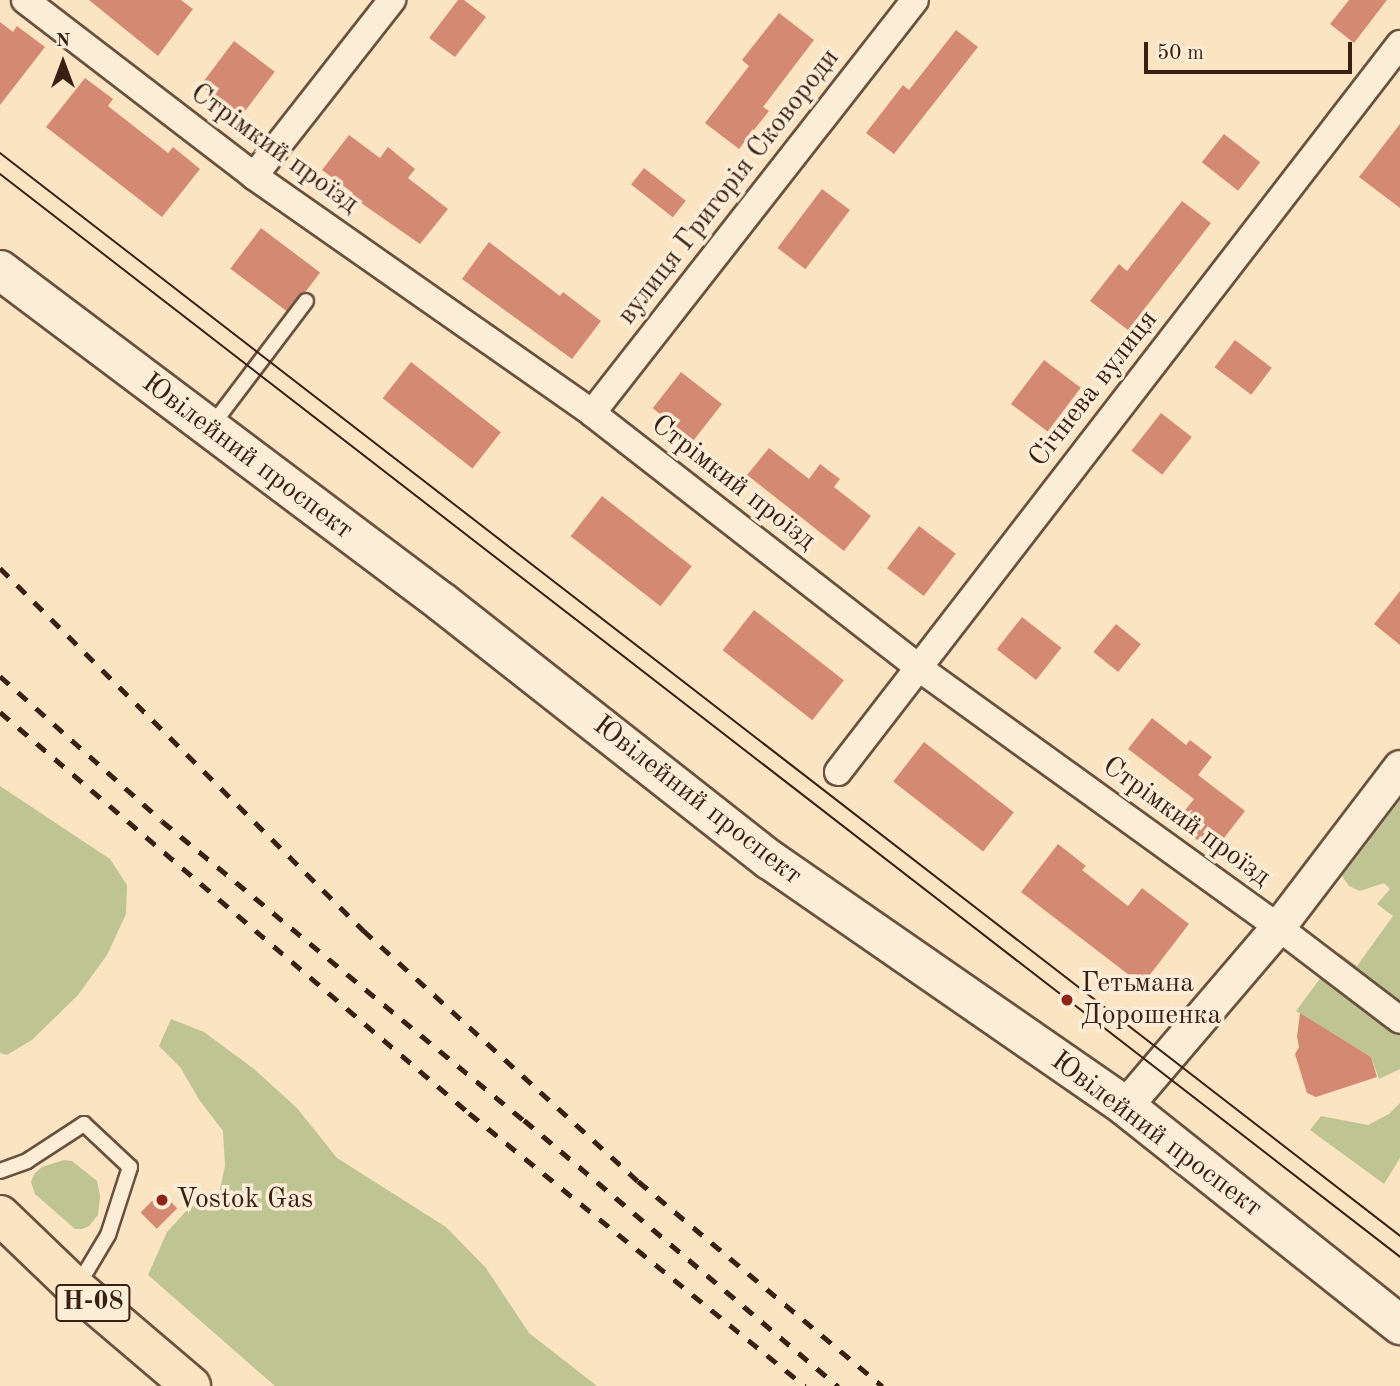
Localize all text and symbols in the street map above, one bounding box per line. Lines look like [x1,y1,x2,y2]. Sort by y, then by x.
north arrow [28,28,98,98]
scale bar [1148,28,1356,72]
text: N [56,32,70,51]
street label: вулиця Григорія Сковороди [611,42,847,332]
text: 50 m [1157,43,1204,64]
street label: Стрімкий проїзд [183,77,365,221]
street label: Січнева вулиця [1022,304,1166,474]
street label: Ювілейний проспект [135,367,359,547]
street label: Стрімкий проїзд [644,408,822,558]
street label: Ювілейний проспект [586,709,808,893]
street label: Стрімкий проїзд [1095,750,1277,894]
place label: Гетьмана Дорошенка [1081,967,1221,1033]
marker: Гетьмана Дорошенка [1059,992,1075,1008]
street label: Ювілейний проспект [1044,1045,1268,1225]
place label: Vostok Gas [176,1183,313,1217]
marker: Vostok Gas [154,1192,170,1208]
road number: Н-08 [55,1280,132,1326]

